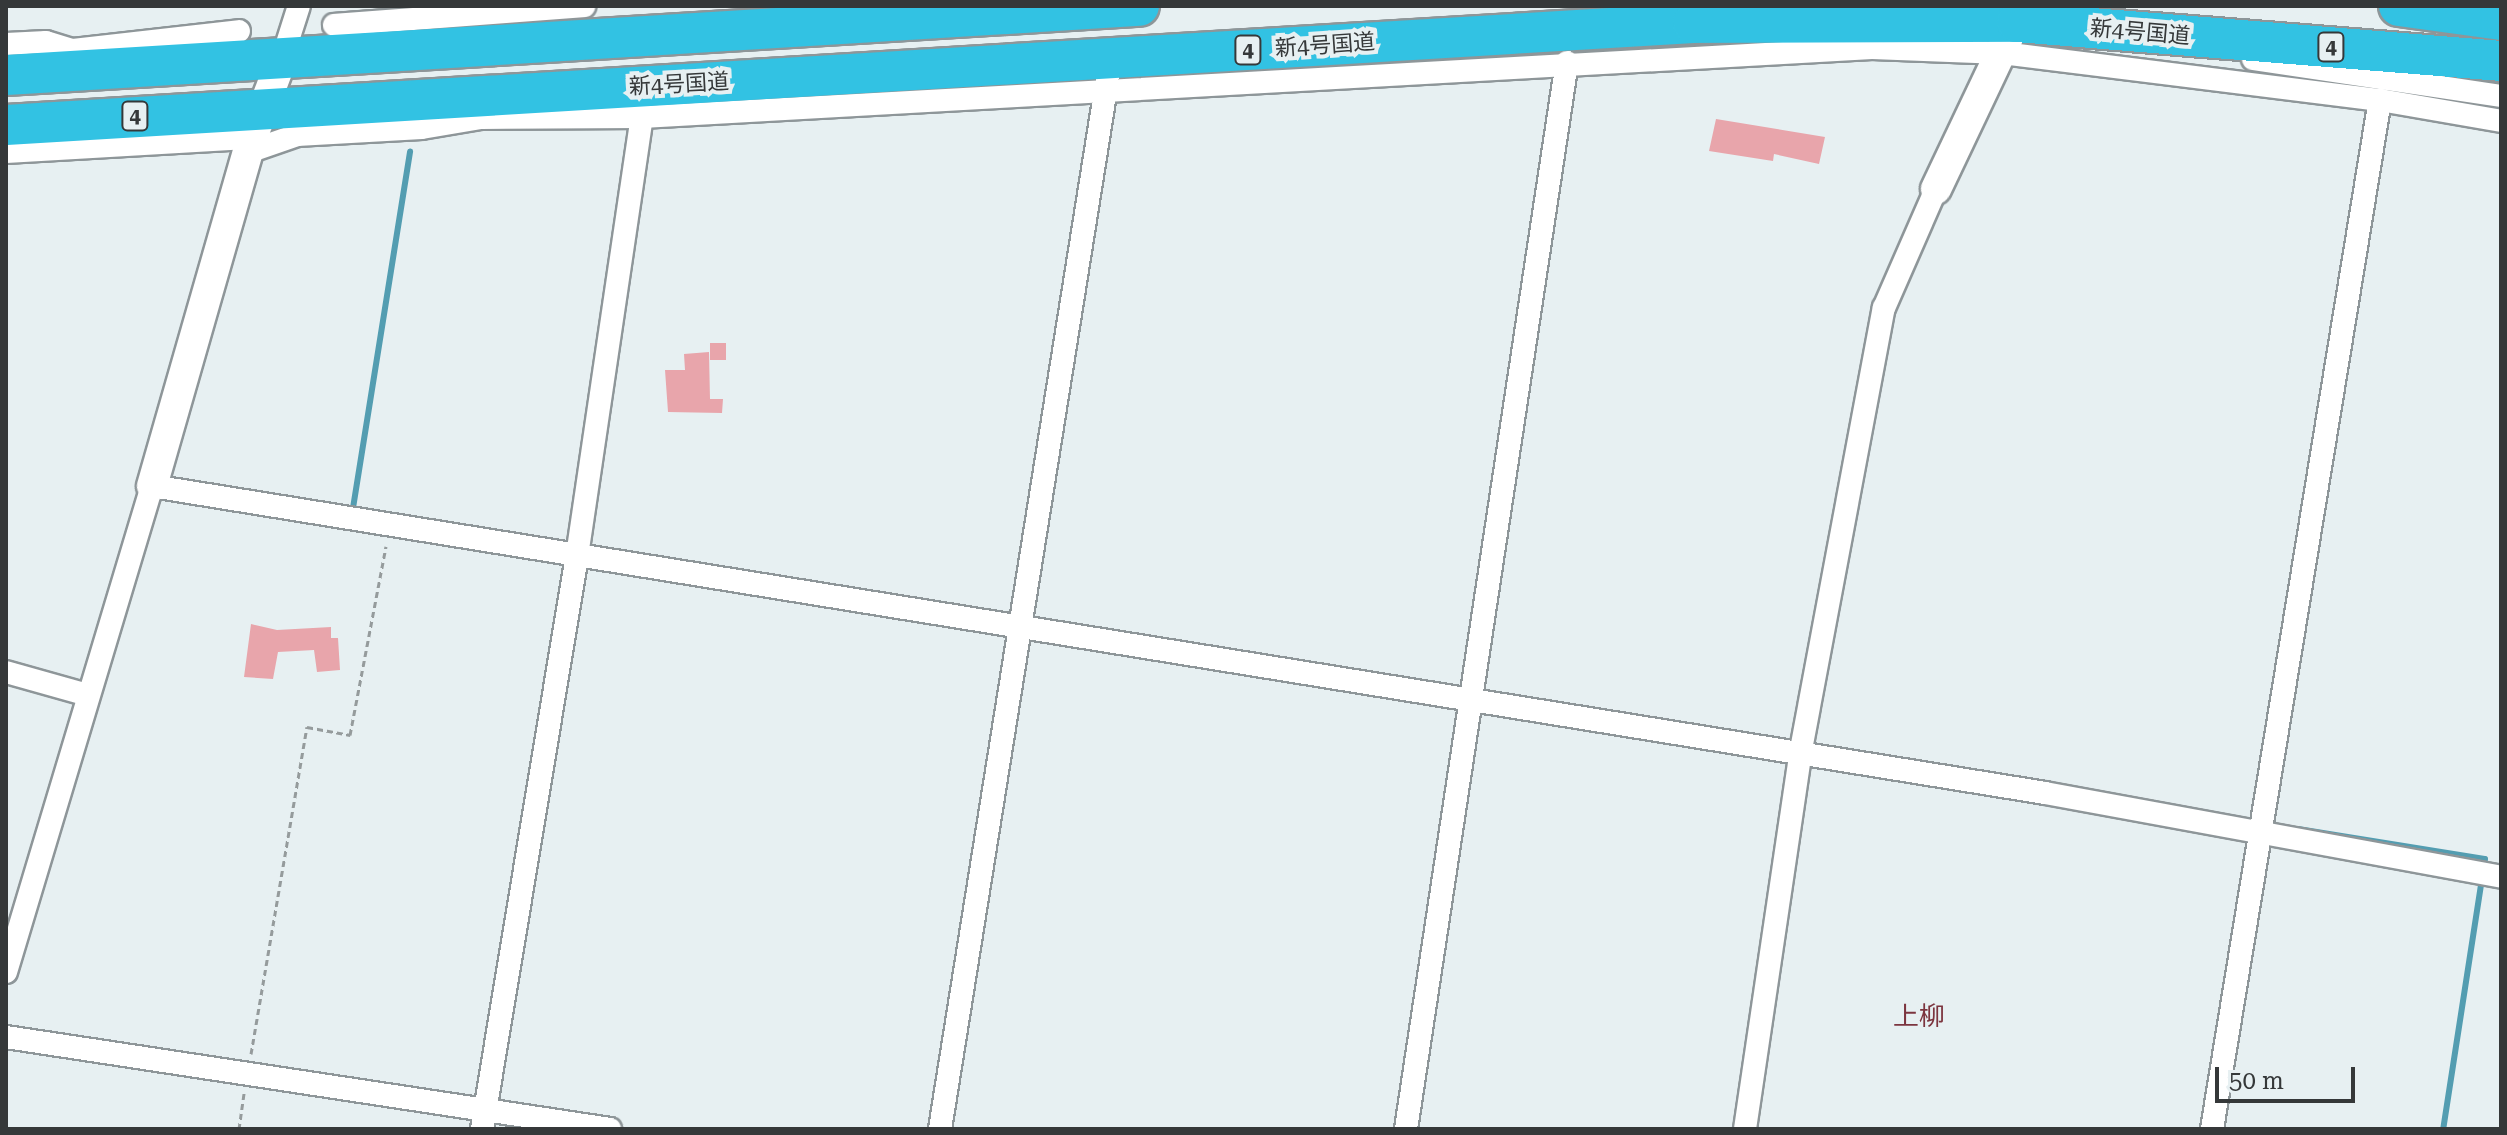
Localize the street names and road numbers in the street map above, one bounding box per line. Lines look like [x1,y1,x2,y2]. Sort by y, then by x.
street label: 新4号国道 [2089,14,2191,50]
street label: 新4号国道 [1274,28,1376,62]
road number: 4 [2317,31,2345,63]
road number: 4 [1234,34,1262,66]
street label: 新4号国道 [628,68,730,100]
road number: 4 [121,100,149,132]

